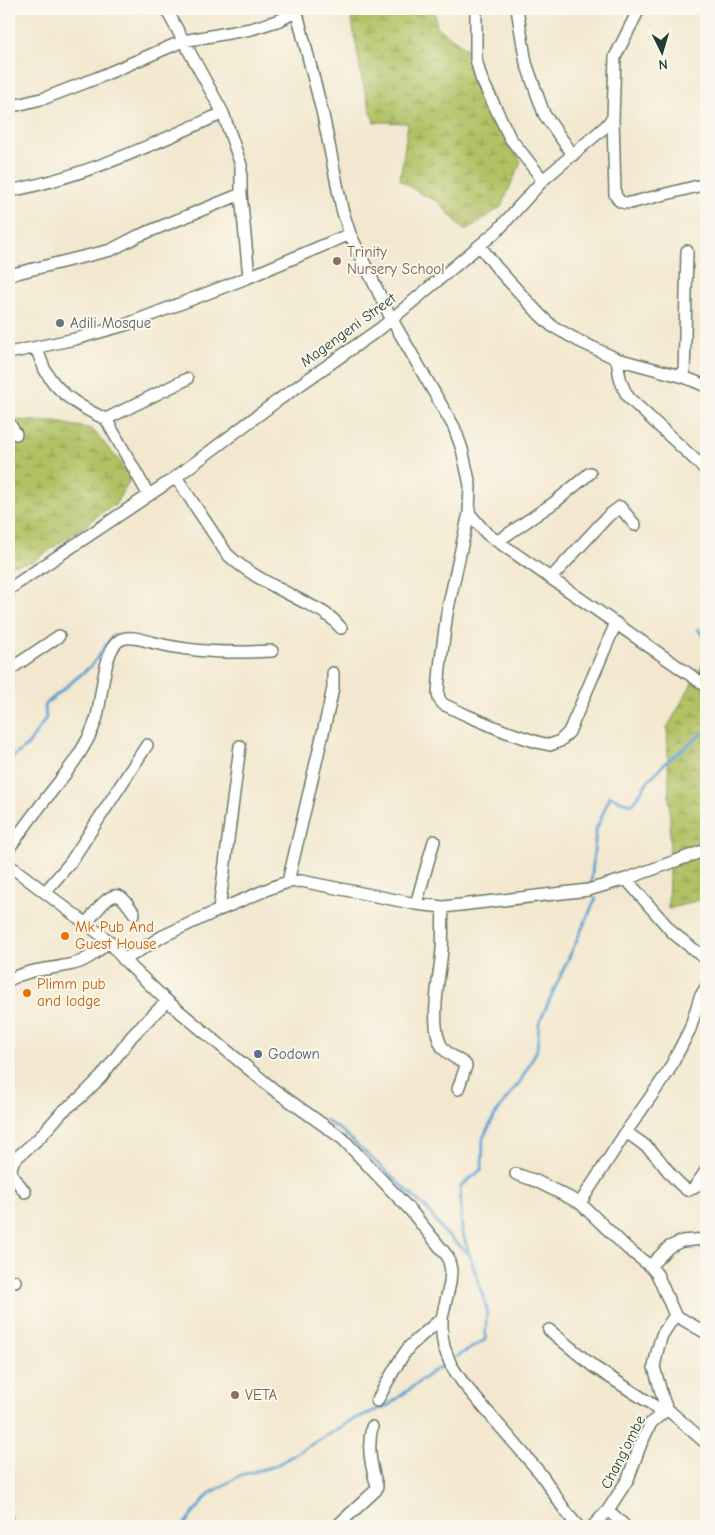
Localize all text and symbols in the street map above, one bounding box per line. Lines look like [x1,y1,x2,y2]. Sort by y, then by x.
north arrow [638,28,688,78]
text: N [658,56,668,73]
place label: Trinity Nursery School [347,243,445,278]
marker: Trinity Nursery School [331,255,343,267]
street label: Magengeni Street [297,289,400,371]
place label: Adili Mosque [70,314,152,332]
marker: Adili Mosque [54,317,66,329]
place label: Mk Pub And Guest House [75,918,157,953]
marker: Mk Pub And Guest House [59,930,71,942]
place label: Plimm pub and lodge [37,975,106,1010]
marker: Plimm pub and lodge [21,987,33,999]
place label: Godown [268,1045,320,1063]
marker: Godown [252,1048,264,1060]
place label: VETA [245,1386,278,1404]
marker: VETA [229,1389,241,1401]
street label: Chang'ombe [597,1412,649,1492]

